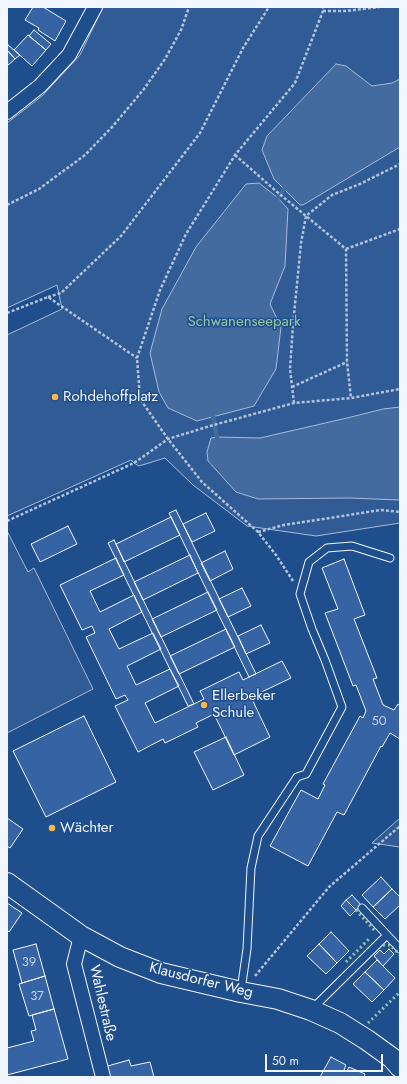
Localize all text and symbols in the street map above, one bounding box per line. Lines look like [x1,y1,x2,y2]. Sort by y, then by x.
park label: Schwanenseepark [187,313,301,331]
place label: Rohdehoffplatz [63,388,158,406]
marker: Rohdehoffplatz [50,392,60,402]
place label: Ellerbeker Schule [212,687,276,722]
marker: Ellerbeker Schule [199,700,209,710]
house number: 50 [371,714,387,730]
place label: Wächter [60,819,114,837]
marker: Wächter [47,823,57,833]
house number: 39 [22,955,36,971]
street label: Klausdorfer Weg [147,959,255,1003]
street label: Wahlestraße [84,963,120,1043]
house number: 37 [30,989,44,1005]
scale bar [267,1046,385,1072]
text: 50 m [272,1052,299,1070]

